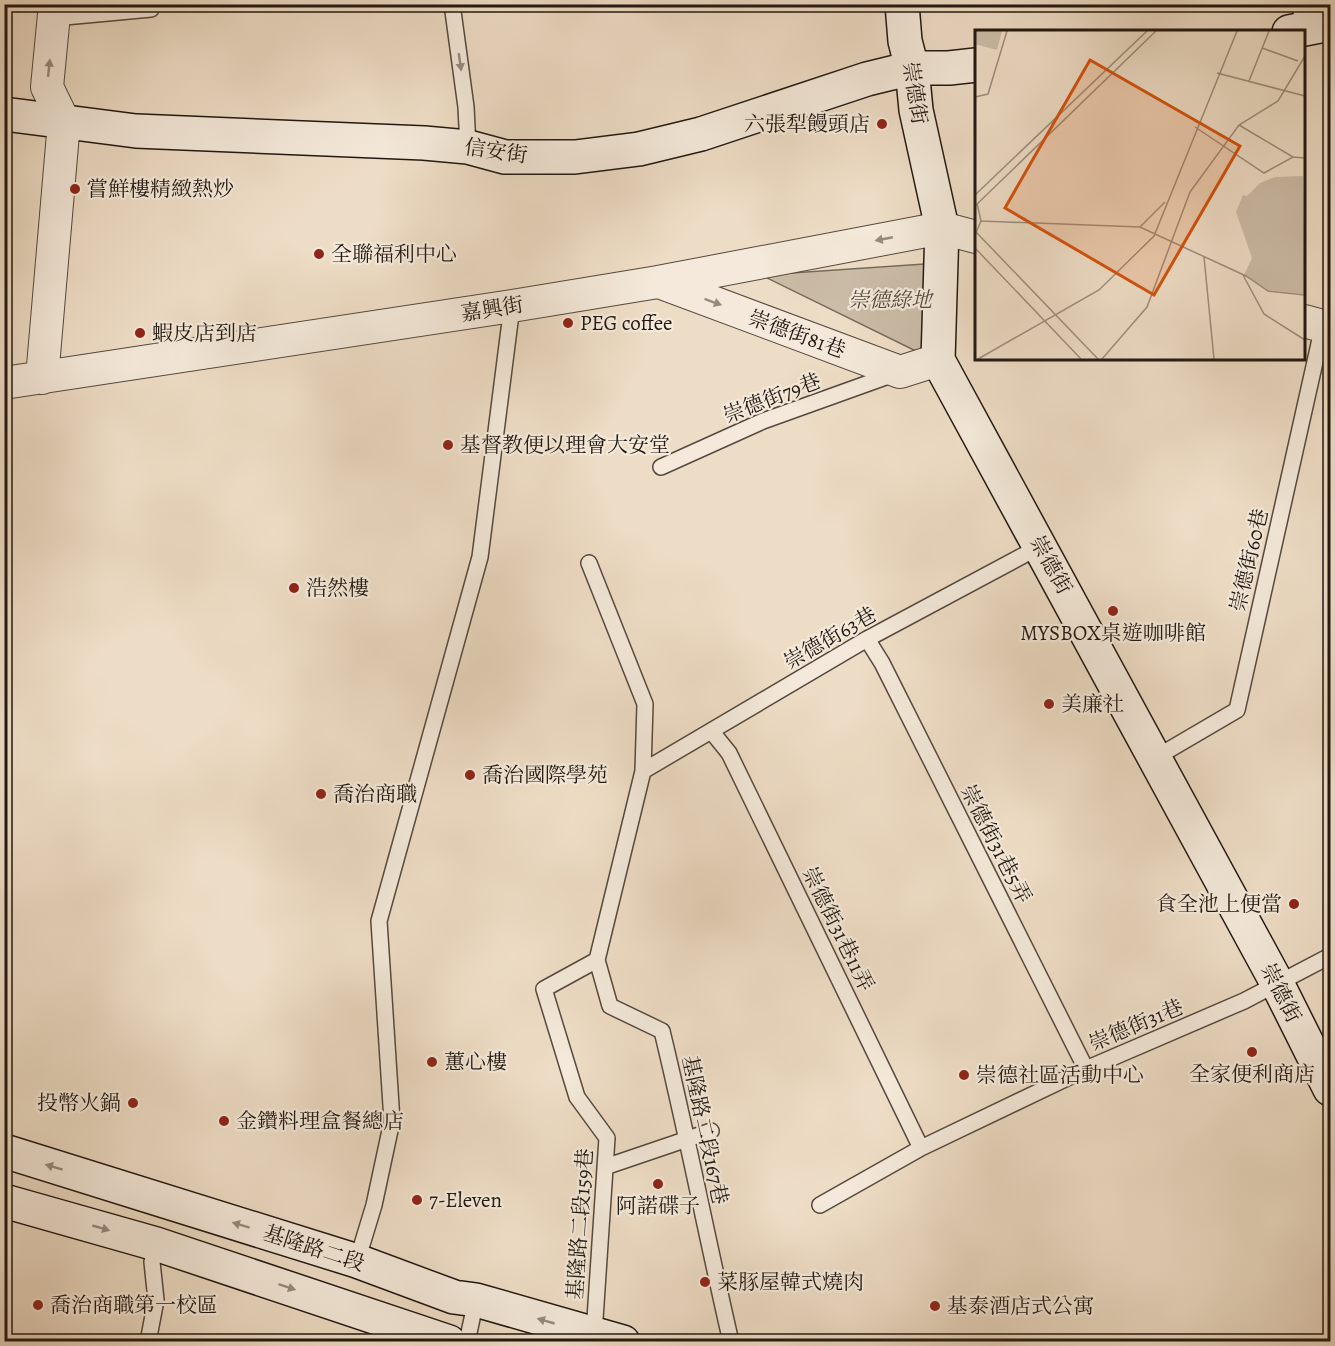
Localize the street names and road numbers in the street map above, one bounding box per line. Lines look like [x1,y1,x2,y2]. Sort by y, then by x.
street label: 崇德街 [896,60,934,126]
street label: 信安街 [463,133,529,169]
street label: 嘉興街 [459,290,525,328]
street label: 崇德街81巷 [745,304,849,364]
street label: 崇德街79巷 [719,367,825,429]
street label: 崇德街60巷 [1224,506,1274,614]
street label: 崇德街 [1023,531,1079,599]
street label: 崇德街63巷 [779,600,881,676]
street label: 崇德街31巷5弄 [954,780,1038,908]
street label: 崇德街31巷11弄 [796,862,880,996]
street label: 崇德街 [1254,959,1308,1027]
street label: 崇德街31巷 [1085,993,1187,1057]
street label: 基隆路二段167巷 [676,1053,734,1207]
street label: 基隆路二段159巷 [561,1147,599,1301]
street label: 基隆路二段 [260,1218,368,1278]

